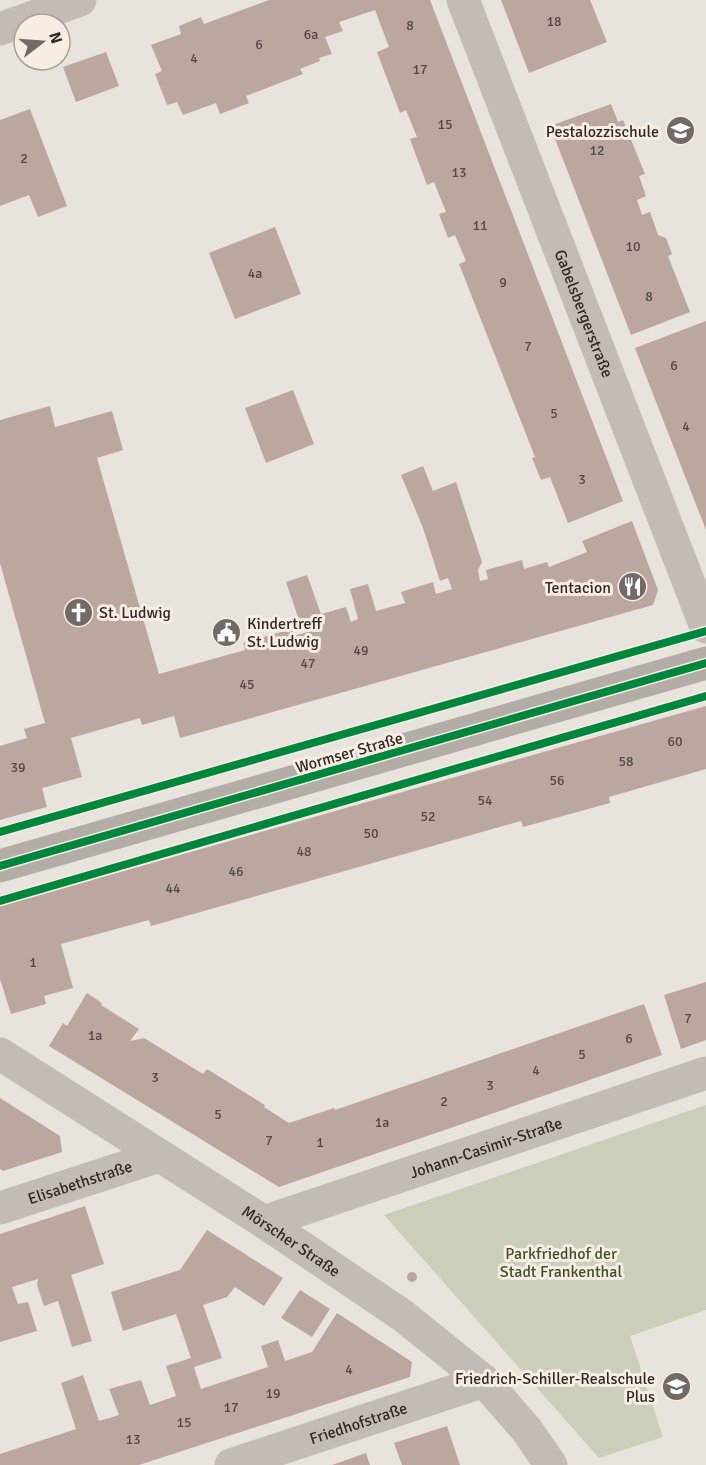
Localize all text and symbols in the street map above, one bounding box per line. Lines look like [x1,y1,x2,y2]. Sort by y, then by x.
north arrow [12,12,72,72]
house number: 18 [546,13,562,30]
house number: 8 [406,17,414,34]
house number: 6a [304,26,318,43]
text: N [44,30,67,46]
house number: 6 [255,36,263,53]
house number: 4 [190,50,198,67]
house number: 17 [412,61,428,78]
school or university icon: Pestalozzischule [664,115,696,147]
house number: 15 [437,116,453,133]
place label: Pestalozzischule [546,122,659,142]
house number: 12 [589,142,605,159]
house number: 2 [20,150,28,167]
house number: 13 [451,164,467,181]
house number: 11 [472,217,488,234]
house number: 10 [625,238,641,255]
street label: Gabelsbergerstraße [550,247,617,381]
house number: 4a [248,265,262,282]
house number: 9 [499,274,507,291]
house number: 8 [645,288,653,305]
house number: 7 [524,338,532,355]
house number: 6 [670,357,678,374]
house number: 5 [550,405,558,422]
house number: 4 [682,418,690,435]
house number: 3 [578,471,586,488]
restaurant icon: Tentacion [616,571,648,603]
place label: Tentacion [545,578,611,598]
church icon: St. Ludwig [62,596,94,628]
place label: St. Ludwig [99,603,171,623]
place label: Kindertreff St. Ludwig [247,614,322,652]
public building icon: Kindertreff St. Ludwig [210,616,242,648]
house number: 49 [353,642,369,659]
house number: 47 [300,655,316,672]
house number: 45 [239,676,255,693]
street label: Wormser Straße [293,728,405,778]
house number: 60 [667,733,683,750]
house number: 58 [618,753,634,770]
house number: 39 [10,759,26,776]
house number: 56 [549,772,565,789]
house number: 54 [477,792,493,809]
house number: 52 [420,808,436,825]
house number: 50 [363,825,379,842]
house number: 48 [296,843,312,860]
house number: 46 [228,863,244,880]
house number: 44 [165,880,181,897]
house number: 1 [29,954,37,971]
house number: 7 [684,1010,692,1027]
house number: 1a [88,1027,102,1044]
house number: 6 [625,1030,633,1047]
house number: 5 [578,1046,586,1063]
house number: 4 [532,1062,540,1079]
house number: 3 [151,1069,159,1086]
house number: 3 [486,1077,494,1094]
house number: 2 [440,1093,448,1110]
house number: 5 [214,1106,222,1123]
street label: Johann-Casimir-Straße [407,1113,565,1183]
house number: 1a [375,1114,389,1131]
house number: 7 [265,1132,273,1149]
house number: 1 [316,1134,324,1151]
street label: Elisabethstraße [25,1156,135,1209]
street label: Mörscher Straße [238,1201,344,1282]
park label: Parkfriedhof der Stadt Frankenthal [500,1244,622,1282]
house number: 4 [345,1361,353,1378]
place label: Friedrich-Schiller-Realschule Plus [455,1369,655,1407]
school or university icon: Friedrich-Schiller-Realschule Plus [660,1371,692,1403]
house number: 19 [265,1385,281,1402]
street label: Friedhofstraße [307,1398,410,1449]
house number: 17 [223,1399,239,1416]
house number: 15 [176,1414,192,1431]
house number: 13 [125,1431,141,1448]

